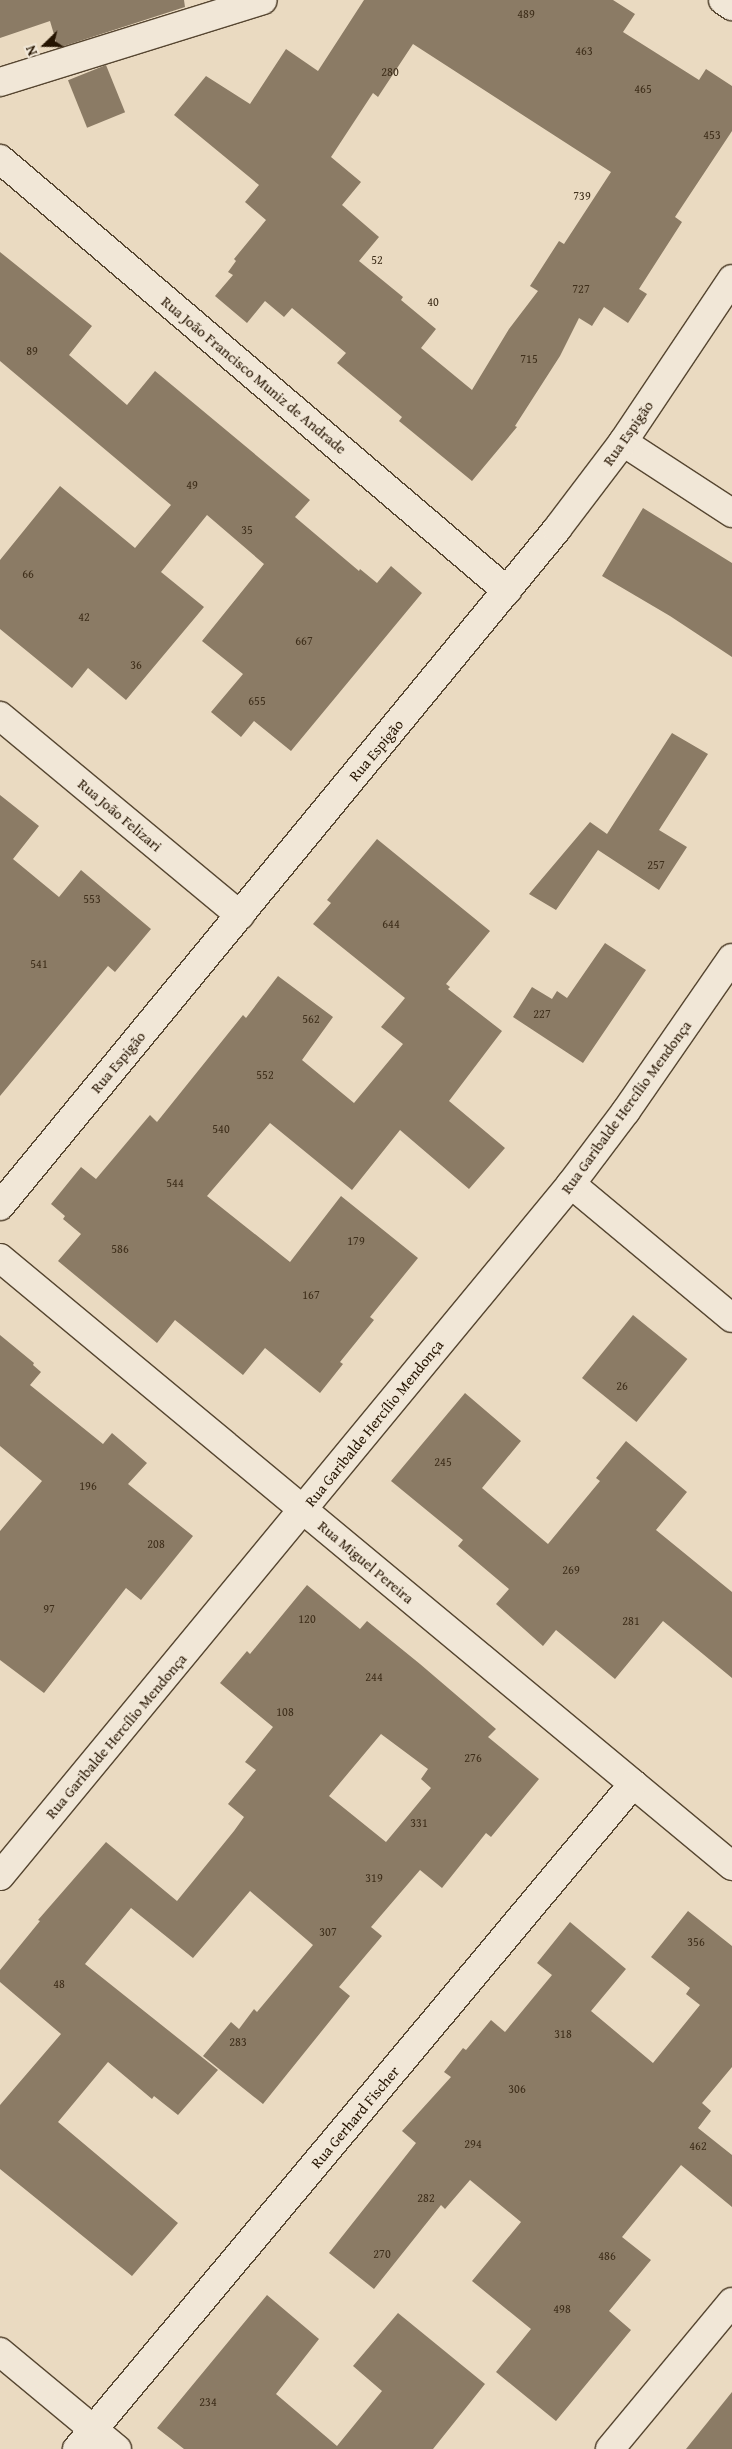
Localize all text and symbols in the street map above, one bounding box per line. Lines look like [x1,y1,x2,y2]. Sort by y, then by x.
house number: 489 [517,7,535,21]
north arrow [20,20,70,70]
text: N [20,43,42,59]
house number: 463 [575,44,593,58]
house number: 280 [381,65,399,79]
house number: 465 [634,82,652,96]
house number: 453 [703,128,721,142]
house number: 739 [573,189,591,203]
house number: 52 [371,253,383,267]
house number: 727 [572,282,590,296]
street label: Rua João Francisco Muniz de Andrade [158,292,350,458]
house number: 40 [427,295,439,309]
house number: 89 [26,344,38,358]
house number: 715 [520,352,538,366]
street label: Rua Espigão [599,397,657,469]
house number: 49 [186,478,198,492]
house number: 35 [241,523,253,537]
house number: 66 [22,567,34,581]
house number: 42 [78,610,90,624]
house number: 667 [295,634,313,648]
house number: 36 [130,658,142,672]
house number: 655 [248,694,266,708]
street label: Rua Espigão [345,715,407,785]
street label: Rua João Felizari [74,775,166,855]
house number: 257 [647,858,665,872]
house number: 553 [83,892,101,906]
house number: 644 [382,917,400,931]
house number: 541 [30,957,48,971]
house number: 227 [533,1007,551,1021]
house number: 562 [302,1012,320,1026]
street label: Rua Garibalde Hercílio Mendonça [557,1017,695,1197]
street label: Rua Espigão [87,1027,149,1097]
house number: 552 [256,1068,274,1082]
house number: 540 [212,1122,230,1136]
house number: 544 [166,1176,184,1190]
house number: 179 [347,1234,365,1248]
house number: 586 [111,1242,129,1256]
house number: 167 [302,1288,320,1302]
street label: Rua Garibalde Hercílio Mendonça [301,1336,447,1510]
house number: 26 [616,1379,628,1393]
house number: 245 [434,1455,452,1469]
house number: 196 [79,1479,97,1493]
street label: Rua Miguel Pereira [315,1517,417,1607]
house number: 208 [147,1537,165,1551]
house number: 269 [562,1563,580,1577]
house number: 97 [43,1602,55,1616]
house number: 120 [298,1612,316,1626]
house number: 281 [622,1614,640,1628]
street label: Rua Garibalde Hercílio Mendonça [42,1650,190,1822]
house number: 244 [365,1670,383,1684]
house number: 108 [276,1705,294,1719]
house number: 276 [464,1751,482,1765]
house number: 331 [410,1816,428,1830]
house number: 319 [365,1871,383,1885]
house number: 307 [319,1925,337,1939]
house number: 356 [687,1935,705,1949]
house number: 48 [53,1977,65,1991]
house number: 318 [554,2027,572,2041]
house number: 283 [229,2035,247,2049]
street label: Rua Gerhard Fischer [307,2062,403,2172]
house number: 306 [508,2082,526,2096]
house number: 294 [464,2137,482,2151]
house number: 462 [689,2139,707,2153]
house number: 282 [417,2191,435,2205]
house number: 270 [373,2247,391,2261]
house number: 486 [598,2249,616,2263]
house number: 498 [553,2302,571,2316]
house number: 234 [199,2395,217,2409]

